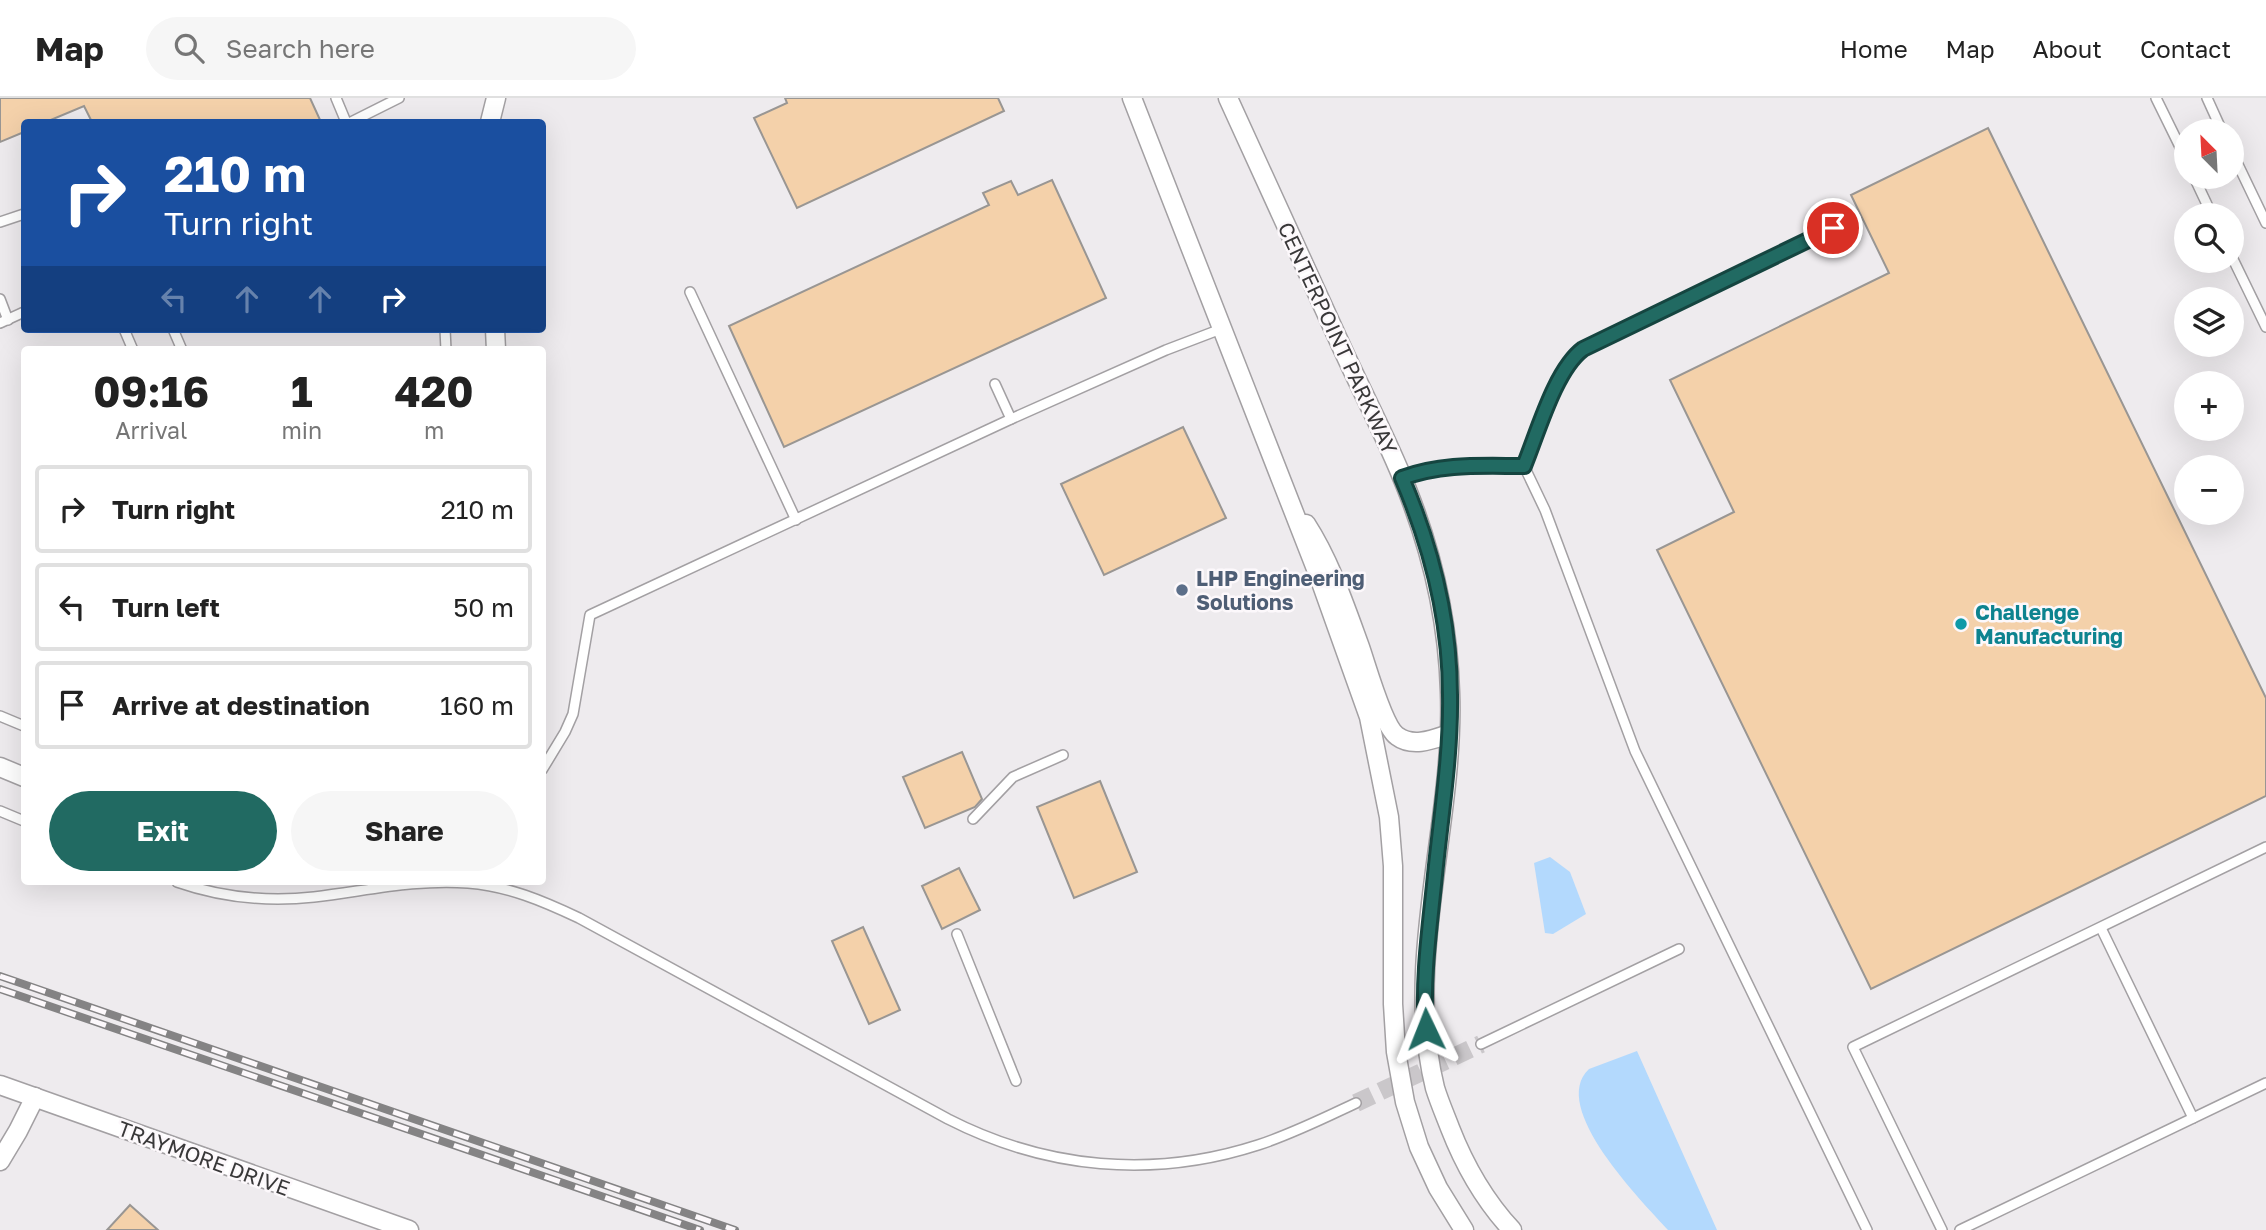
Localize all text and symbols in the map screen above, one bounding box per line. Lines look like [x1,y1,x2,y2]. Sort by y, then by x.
search box [146,17,636,80]
text: Map [35,29,104,68]
icon: search [170,29,208,67]
text: Search here [226,33,375,64]
text: Home [1840,34,1908,63]
text: Map [1946,34,1995,63]
text: About [2033,34,2102,63]
text: Contact [2140,34,2231,63]
north arrow [2174,119,2244,189]
map controls [2174,119,2244,525]
text: 210 m [164,144,306,203]
icon: right [49,147,140,238]
pin [1803,198,1863,258]
button: search [2174,203,2244,273]
text: Turn right [164,204,313,242]
icon: arrive [1814,209,1852,247]
street label: CENTERPOINT PARKWAY [1273,218,1403,459]
icon: left [155,280,193,318]
icon: ahead [228,280,266,318]
icon: ahead [301,280,339,318]
icon: right [374,280,412,318]
button: layers [2174,287,2244,357]
text: 09:16 [93,366,209,416]
text: 1 [291,366,313,416]
text: 420 [394,366,474,416]
button: + [2174,371,2244,441]
text: Arrival [115,416,187,444]
text: min [281,416,322,444]
text: m [424,416,444,444]
button: − [2174,455,2244,525]
icon: right [53,490,91,528]
text: Turn right [112,494,235,525]
text: 210 m [441,494,514,525]
place label: LHP Engineering Solutions [1196,565,1365,615]
marker: LHP Engineering Solutions [1174,582,1190,598]
icon: left [53,588,91,626]
text: Turn left [112,592,220,623]
text: 50 m [453,592,514,623]
place label: Challenge Manufacturing [1975,599,2123,649]
marker: Challenge Manufacturing [1953,616,1969,632]
icon: arrive [53,686,91,724]
text: Arrive at destination [112,690,370,721]
text: 160 m [440,690,514,721]
button: Exit [49,791,277,871]
button: Share [291,791,518,871]
position arrow [1389,992,1463,1066]
street label: TRAYMORE DRIVE [114,1115,294,1201]

